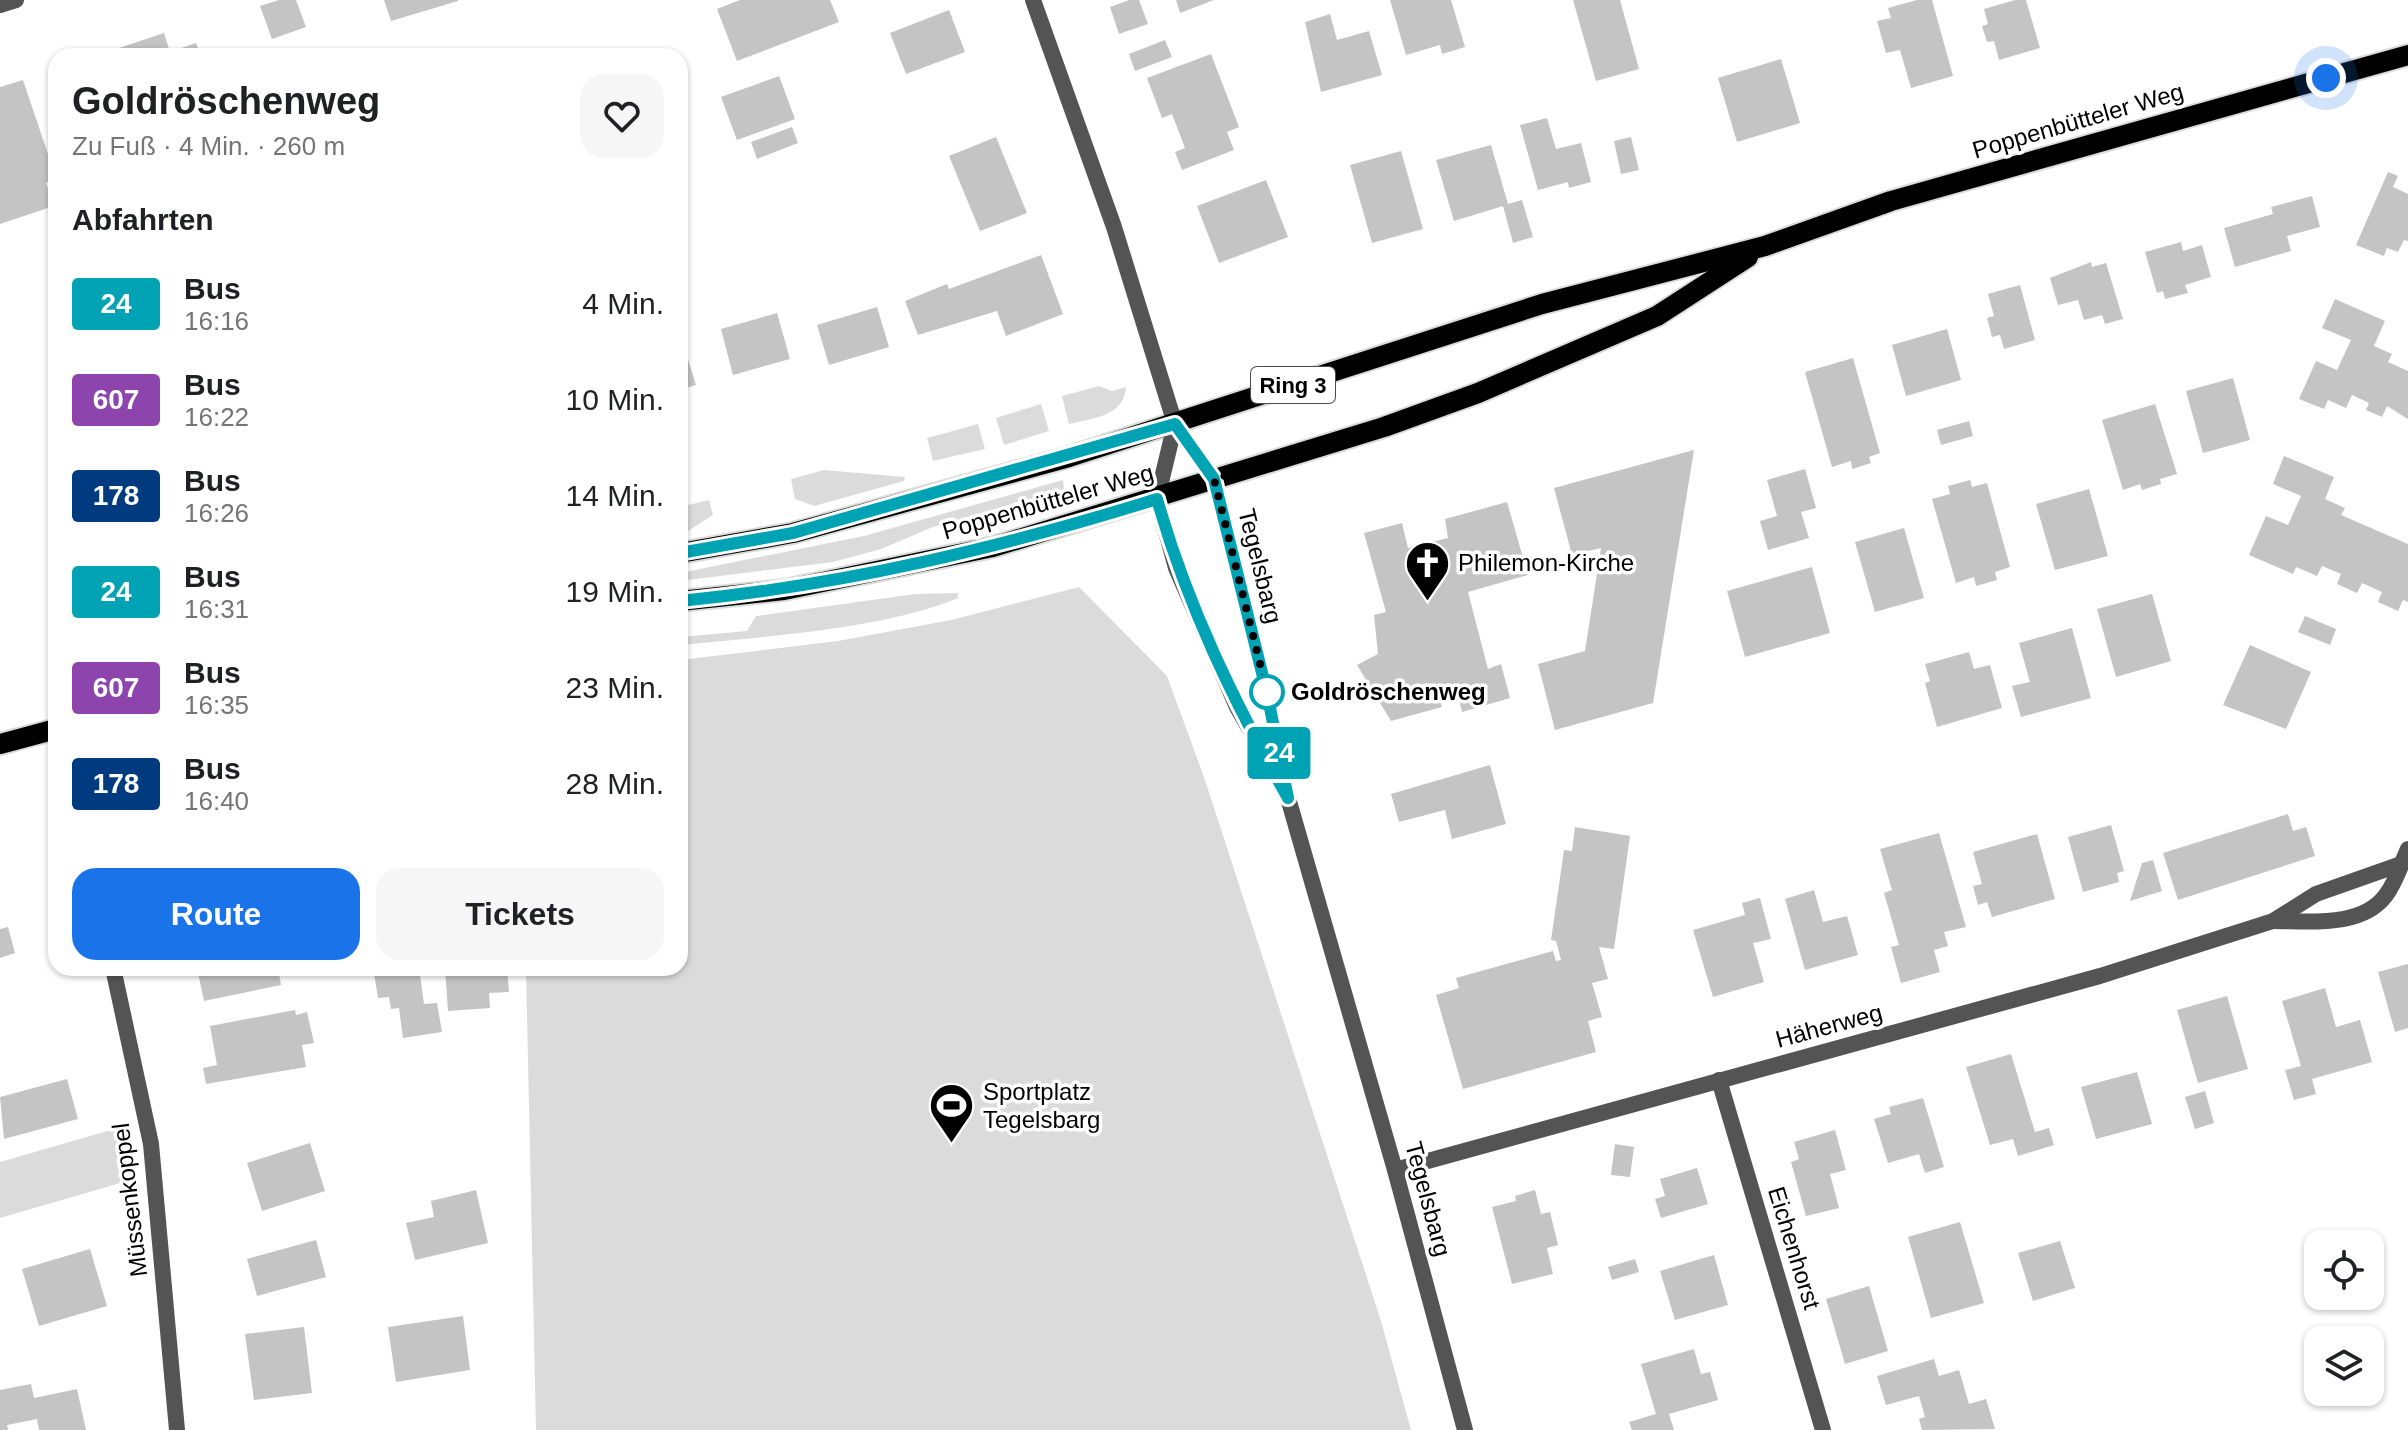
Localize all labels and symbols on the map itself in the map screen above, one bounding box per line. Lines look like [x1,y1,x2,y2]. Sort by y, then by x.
your location [2306,58,2346,98]
street label: Poppenbütteler Weg [1969,77,2187,164]
road number: Ring 3 [1251,367,1335,403]
street label: Poppenbütteler Weg [939,458,1157,545]
street label: Tegelsbarg [1233,506,1288,626]
church icon: Philemon-Kirche [1403,539,1451,602]
place label: Philemon-Kirche [1458,549,1634,576]
marker: Goldröschenweg [1250,675,1284,709]
place label: Goldröschenweg [1291,678,1486,705]
line badge: 24 [1243,727,1315,779]
street label: Häherweg [1773,998,1885,1053]
place label: Sportplatz Tegelsbarg [983,1078,1100,1133]
sports icon: Sportplatz Tegelsbarg [928,1082,976,1145]
street label: Müssenkoppel [107,1122,152,1279]
street label: Tegelsbarg [1400,1139,1457,1259]
street label: Eichenhorst [1763,1183,1826,1313]

